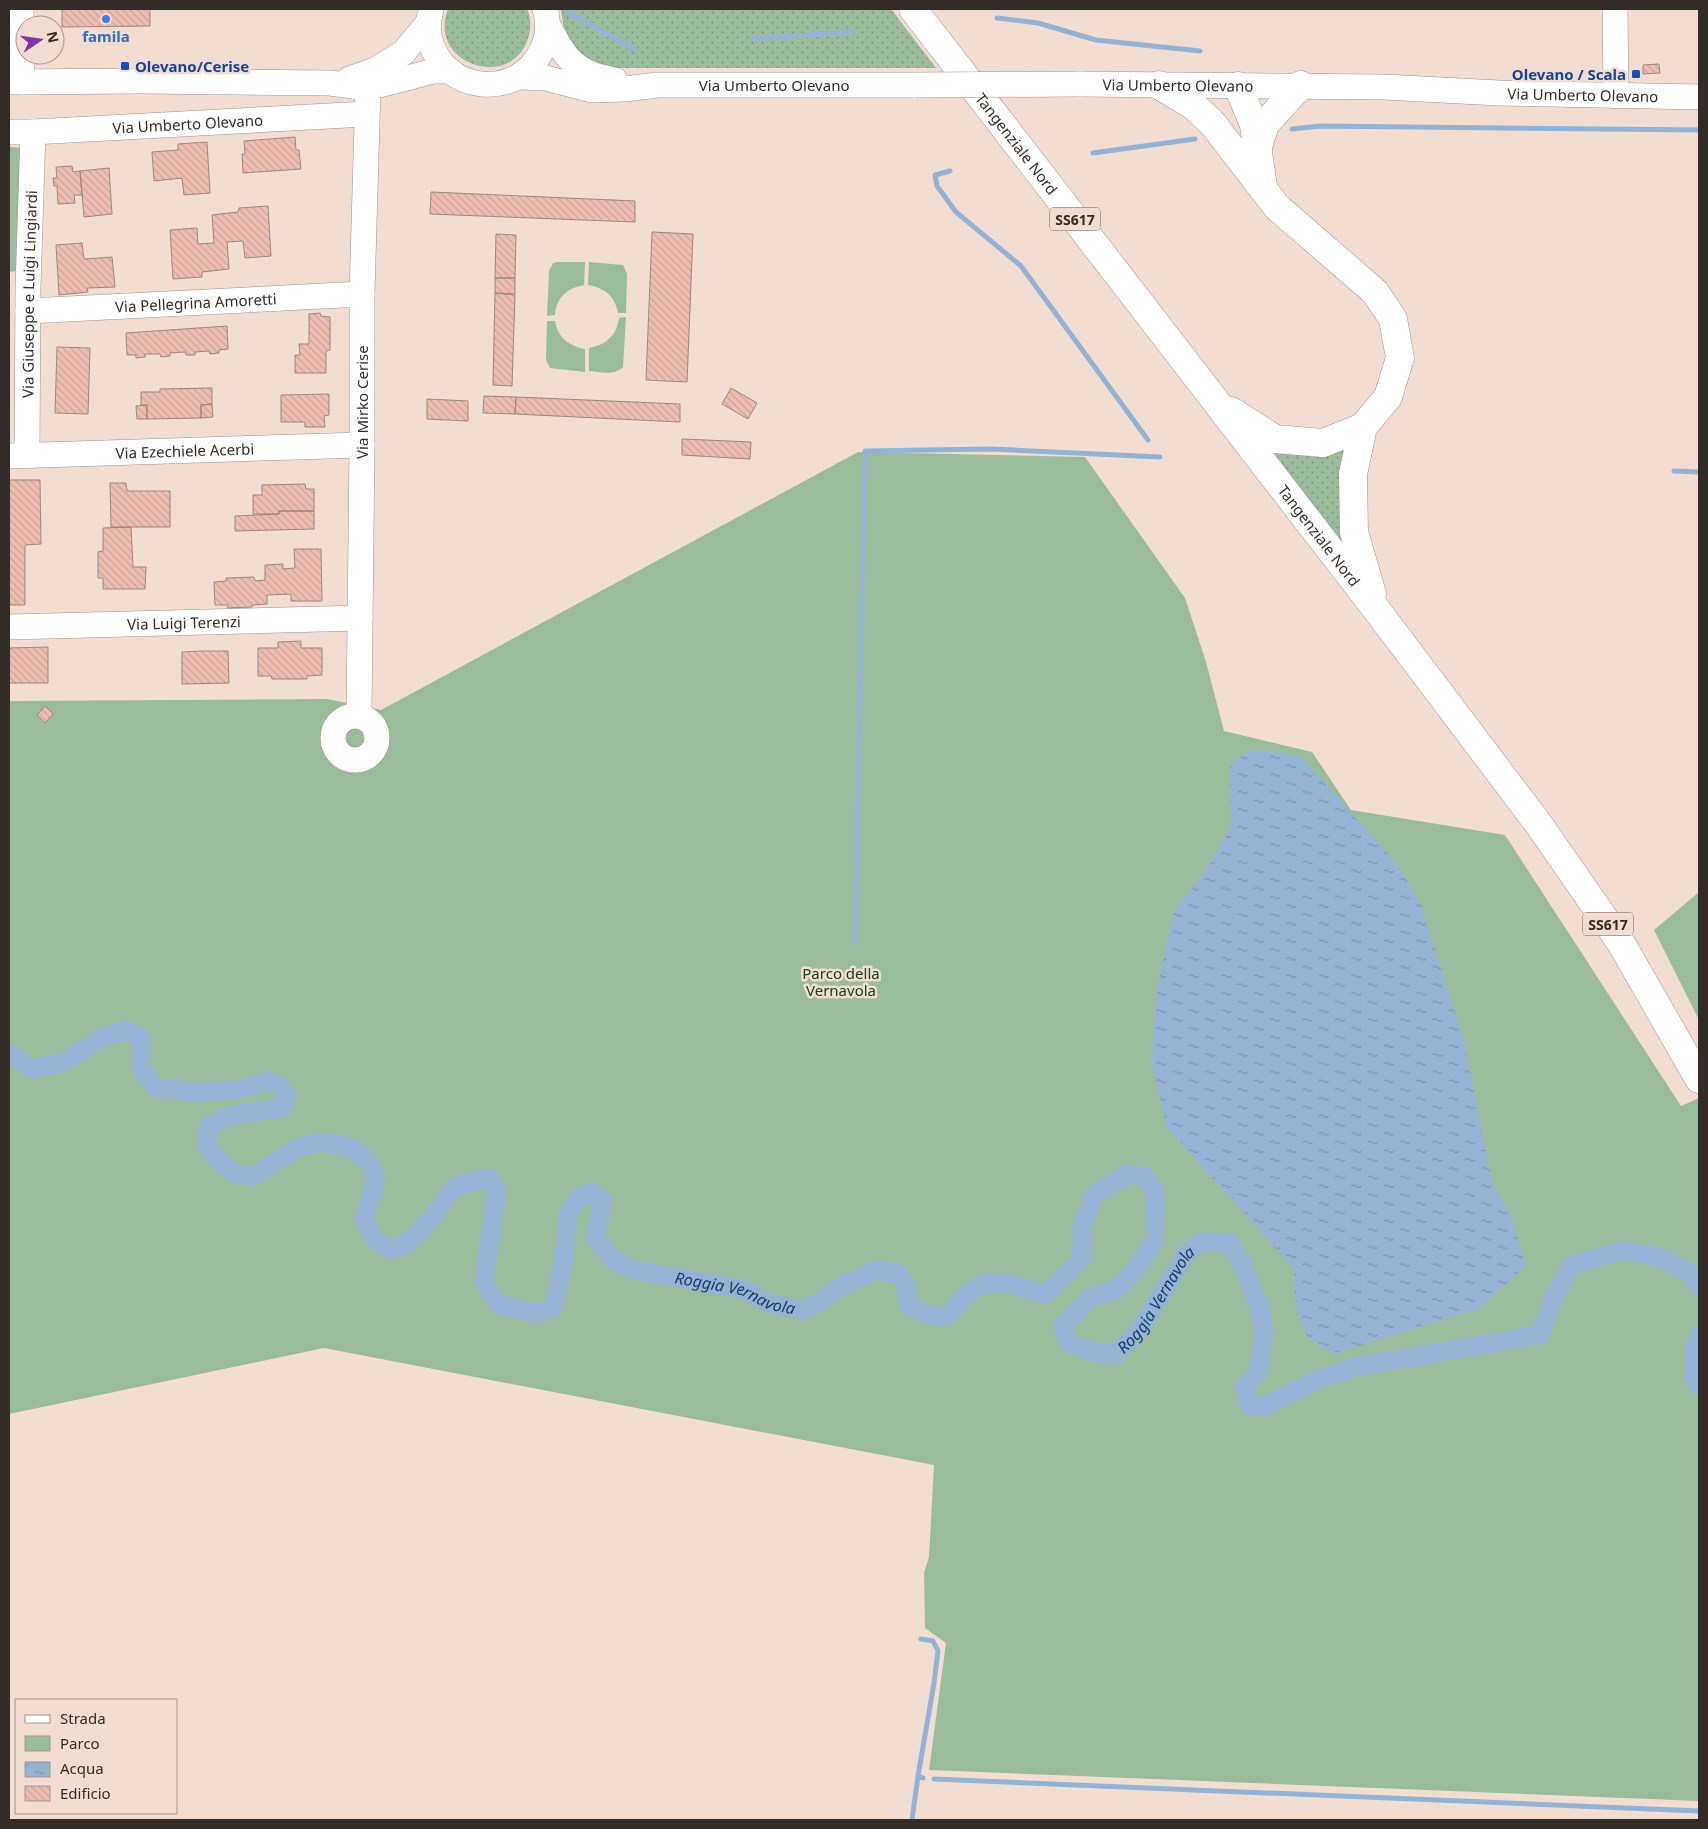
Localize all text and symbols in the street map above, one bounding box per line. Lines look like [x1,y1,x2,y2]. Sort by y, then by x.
marker: famila [100,13,112,25]
north arrow [15,15,65,65]
place label: famila [82,26,130,46]
text: N [43,29,64,45]
place label: Olevano/Cerise [135,56,249,76]
marker: Olevano/Cerise [119,60,131,72]
place label: Olevano / Scala [1512,64,1626,84]
marker: Olevano / Scala [1630,68,1642,80]
street label: Via Umberto Olevano [1103,74,1253,96]
street label: Via Umberto Olevano [699,75,849,95]
street label: Via Umberto Olevano [1507,83,1658,106]
street label: Tangenziale Nord [971,89,1062,198]
street label: Via Umberto Olevano [112,110,264,138]
street label: Via Giuseppe e Luigi Lingiardi [17,190,41,398]
road number: SS617 [1050,208,1100,230]
street label: Via Pellegrina Amoretti [115,288,277,317]
street label: Via Mirko Cerise [352,345,372,459]
street label: Via Ezechiele Acerbi [115,438,255,463]
street label: Tangenziale Nord [1274,481,1365,590]
street label: Via Luigi Terenzi [127,611,241,634]
road number: SS617 [1583,912,1633,936]
park label: Parco della Vernavola [802,963,880,1000]
water label: Roggia Vernavola [1112,1241,1199,1358]
water label: Roggia Vernavola [673,1267,797,1319]
legend [15,1699,178,1814]
text: Strada [60,1708,106,1728]
text: Parco [60,1733,100,1753]
text: Acqua [60,1758,104,1778]
text: Edificio [60,1783,111,1803]

